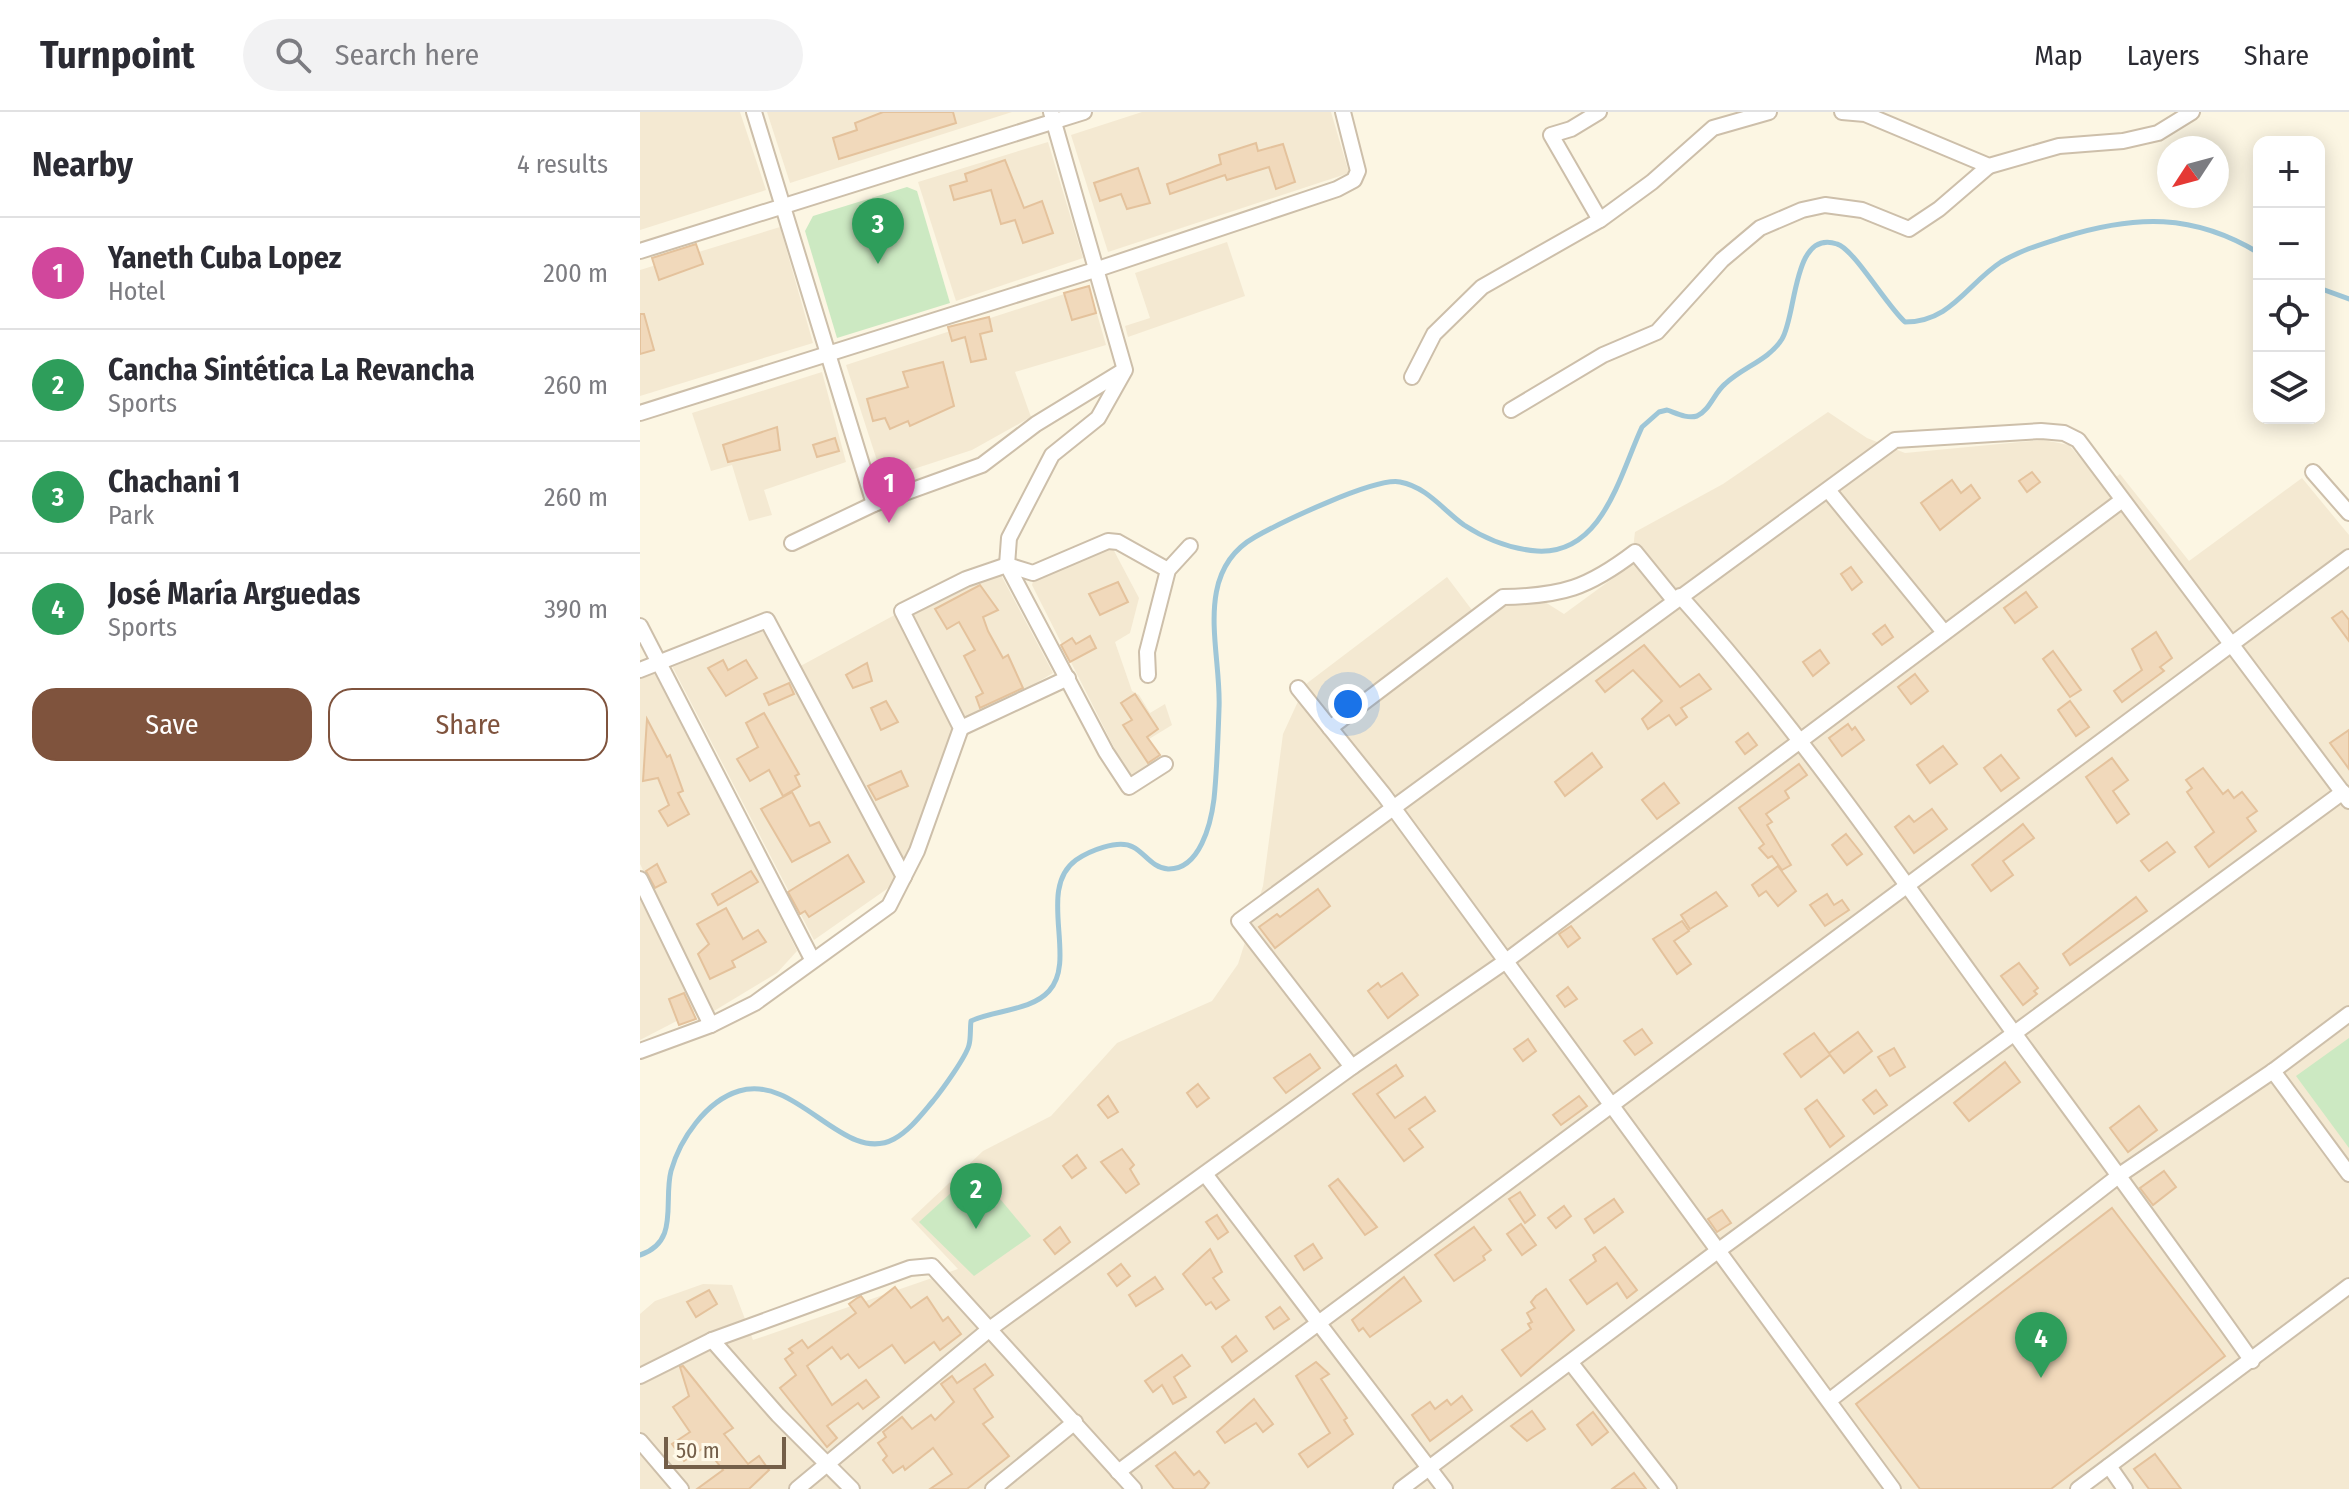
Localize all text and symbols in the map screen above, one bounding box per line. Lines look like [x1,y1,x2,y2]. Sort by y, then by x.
search box [243,19,803,91]
text: Turnpoint [40,32,195,78]
icon: search [271,33,315,77]
text: Search here [335,37,479,73]
text: Map [2034,39,2083,72]
text: Layers [2127,39,2200,72]
text: Share [2244,39,2309,72]
north arrow [2157,136,2229,208]
map controls [2253,136,2325,424]
button: + [2253,136,2325,208]
text: Nearby [32,144,133,185]
text: 4 results [517,149,608,180]
pin: 3 [852,198,904,264]
button: − [2253,208,2325,280]
text: Yaneth Cuba Lopez [108,240,341,276]
text: 1 [53,258,64,289]
text: 200 m [543,258,608,289]
text: Hotel [108,276,165,307]
button: locate [2253,280,2325,352]
text: Cancha Sintética La Revancha [108,352,475,388]
button: layers [2253,352,2325,424]
text: 2 [52,370,64,401]
text: 260 m [544,370,608,401]
text: Sports [108,388,177,419]
pin: 1 [863,457,915,523]
text: Chachani 1 [108,464,240,500]
text: 3 [52,482,64,513]
text: 260 m [544,482,608,513]
text: Park [108,500,154,531]
text: José María Arguedas [108,576,360,612]
text: 4 [51,594,65,625]
text: 390 m [544,594,608,625]
text: Sports [108,612,177,643]
your location [1328,684,1368,724]
button: Save [32,688,312,761]
button: Share [328,688,608,761]
pin: 2 [950,1163,1002,1229]
pin: 4 [2015,1312,2067,1378]
scale bar [664,1433,786,1469]
text: 50 m [676,1437,720,1464]

